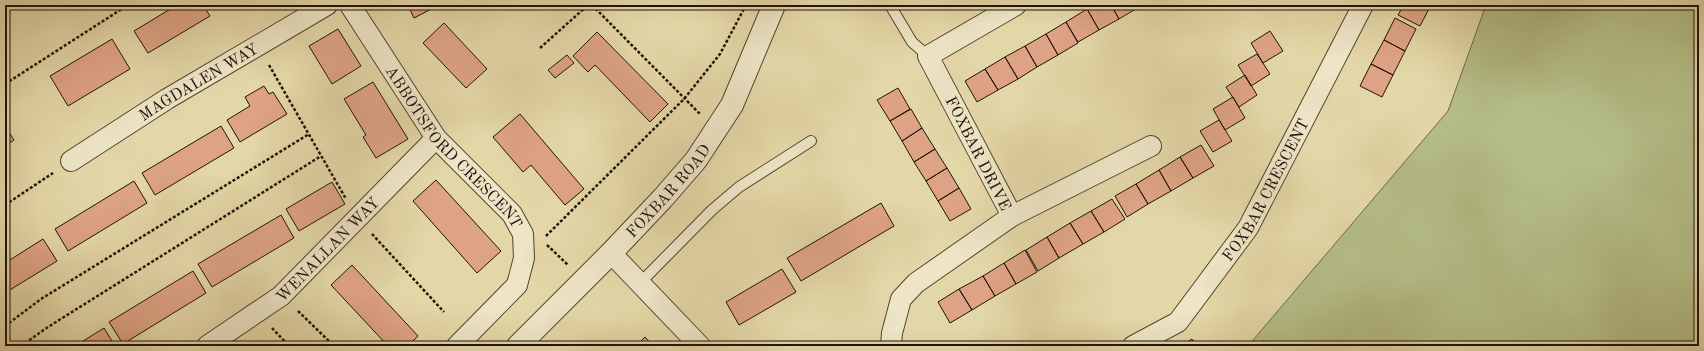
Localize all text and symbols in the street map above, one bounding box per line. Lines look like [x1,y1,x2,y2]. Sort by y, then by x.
street label: MAGDALEN WAY [137,41,262,125]
street label: ABBOTSFORD CRESCENT [382,64,524,231]
street label: FOXBAR DRIVE [942,94,1013,214]
street label: FOXBAR CRESCENT [1220,117,1313,265]
street label: FOXBAR ROAD [624,142,714,242]
street label: WENALLAN WAY [274,195,383,306]

